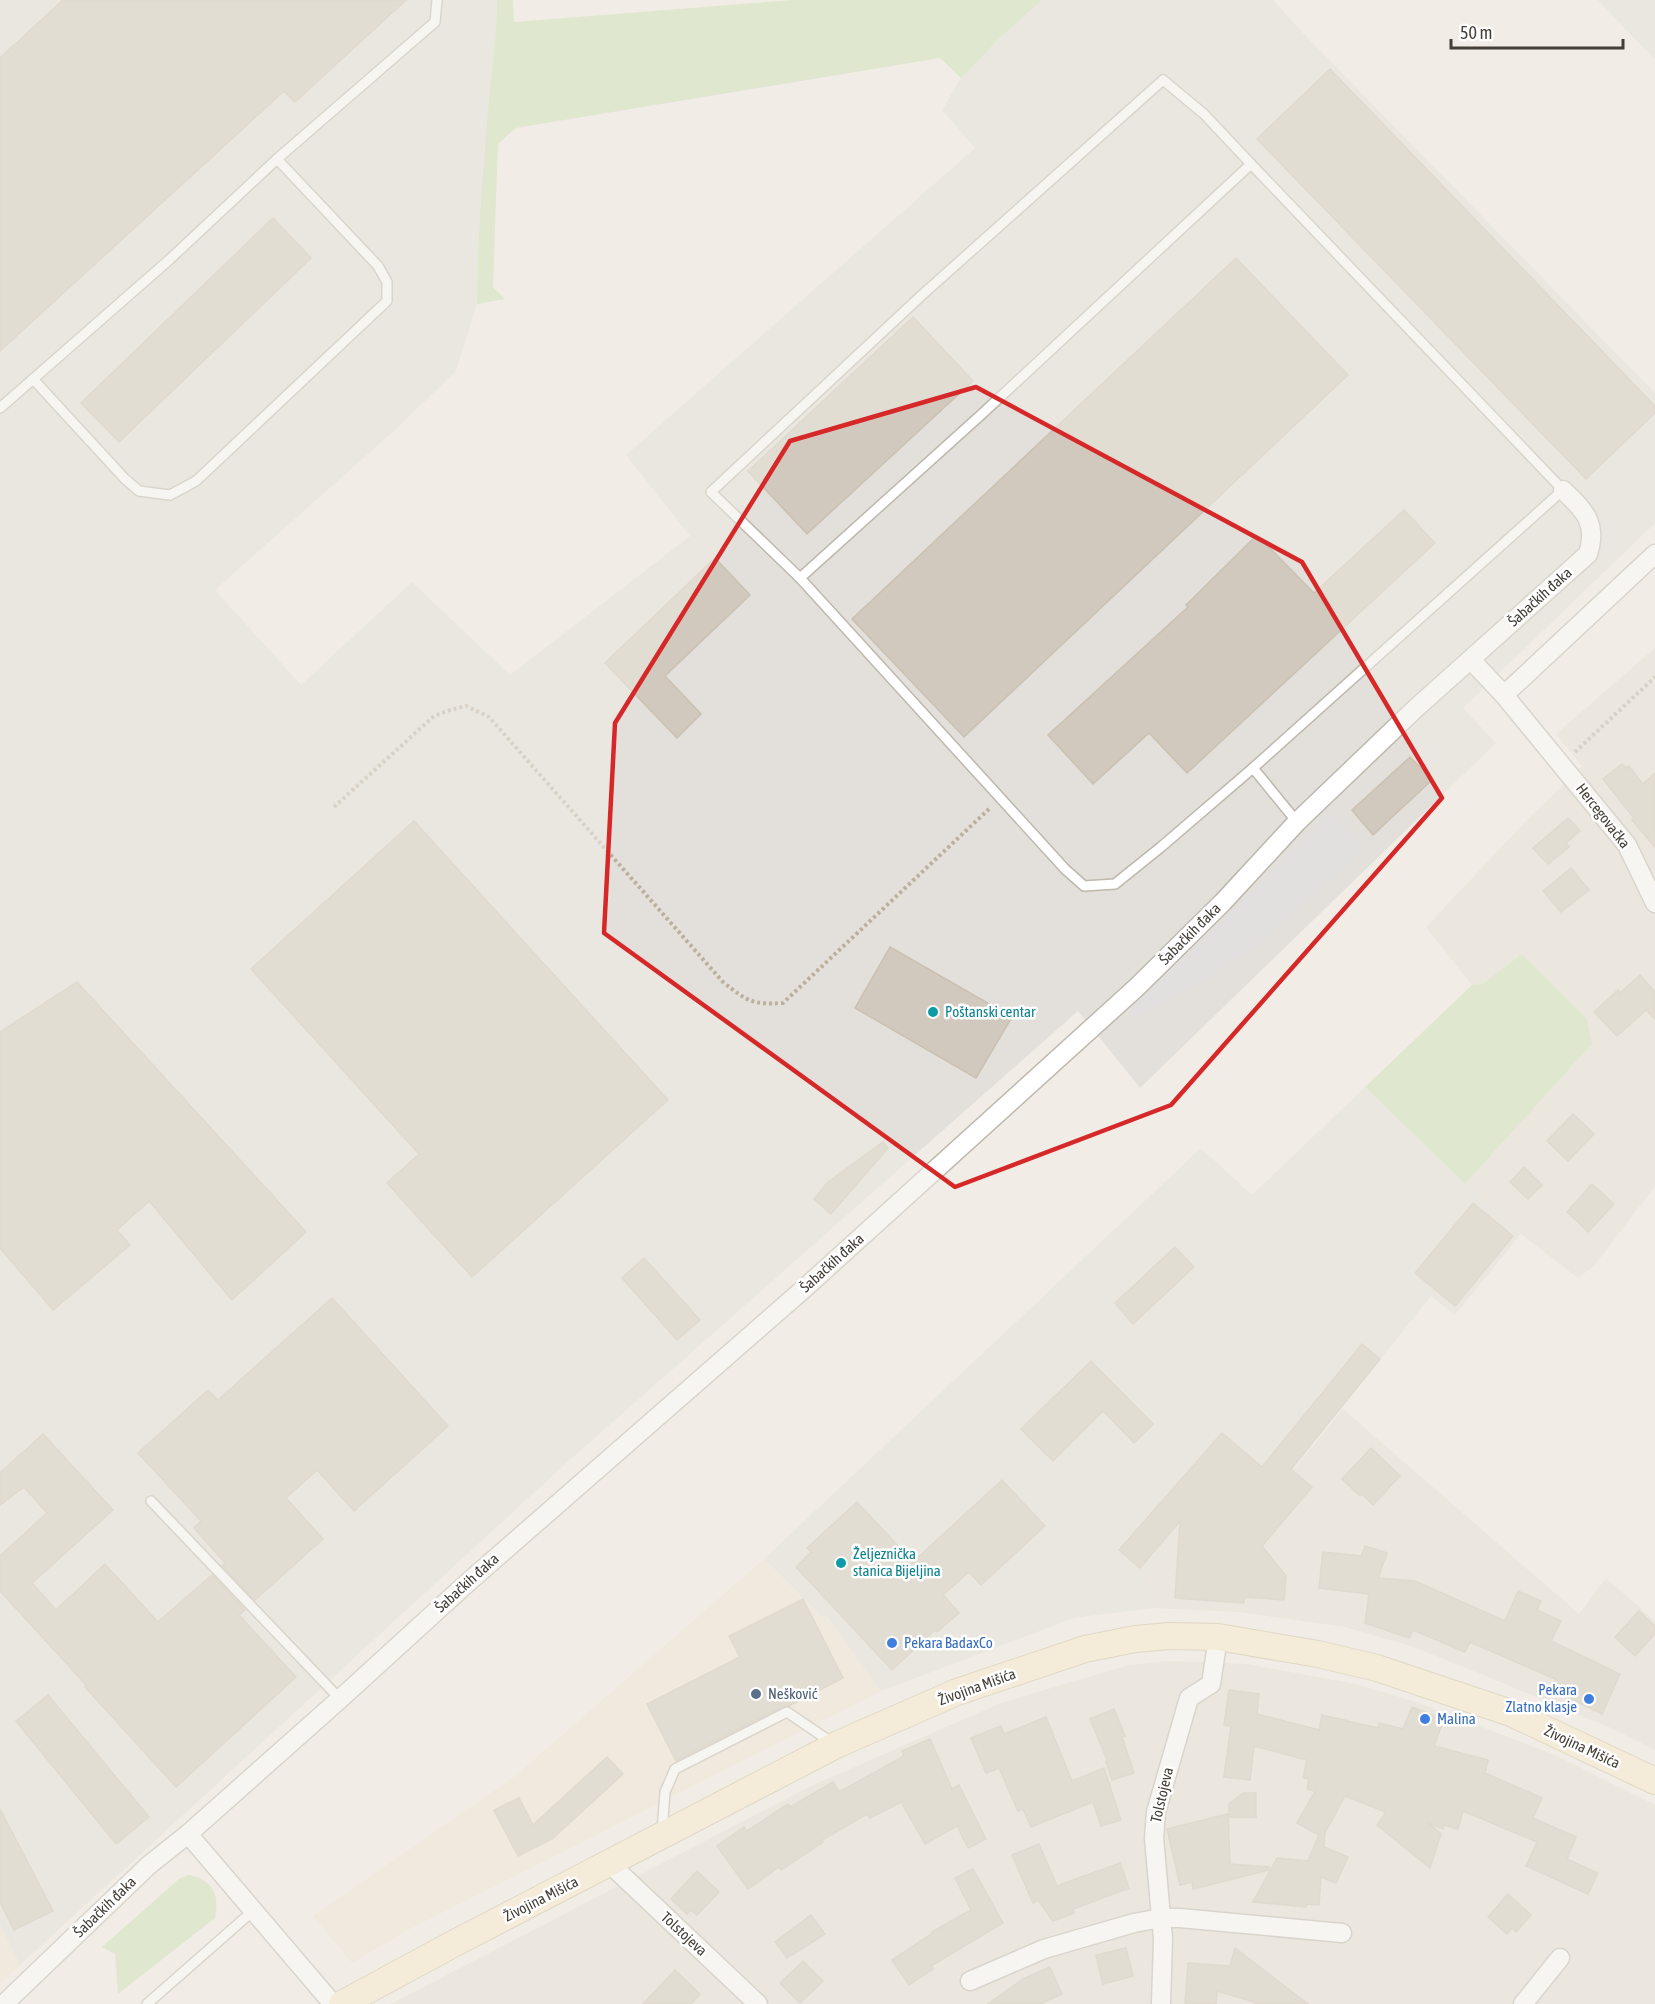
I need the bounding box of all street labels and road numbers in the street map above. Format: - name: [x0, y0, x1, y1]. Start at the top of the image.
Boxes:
- street label: Šabačkih đaka: [1504, 564, 1575, 630]
- street label: Hercegovačka: [1573, 780, 1634, 851]
- street label: Šabačkih đaka: [1155, 899, 1224, 968]
- street label: Šabačkih đaka: [796, 1230, 867, 1296]
- street label: Šabačkih đaka: [431, 1550, 502, 1616]
- street label: Živojina Mišića: [936, 1665, 1018, 1708]
- street label: Živojina Mišića: [1542, 1722, 1623, 1771]
- street label: Tolstojeva: [1147, 1766, 1176, 1824]
- street label: Šabačkih đaka: [70, 1873, 139, 1940]
- street label: Živojina Mišića: [501, 1873, 581, 1925]
- street label: Tolstojeva: [658, 1908, 711, 1959]

